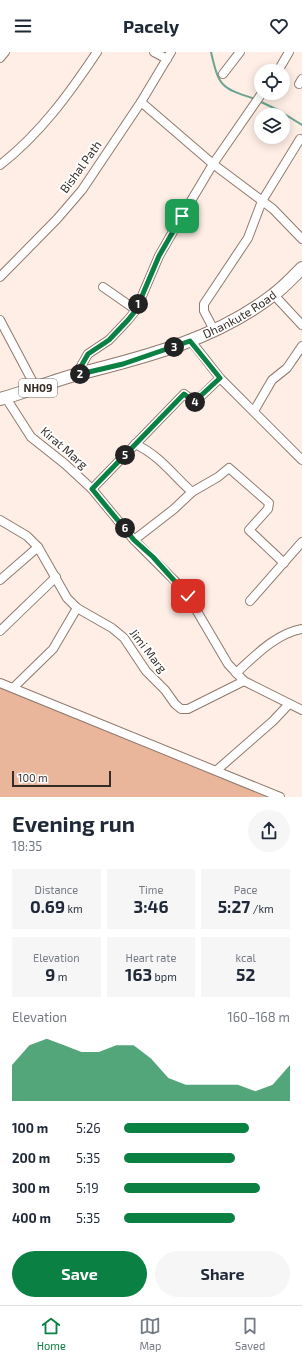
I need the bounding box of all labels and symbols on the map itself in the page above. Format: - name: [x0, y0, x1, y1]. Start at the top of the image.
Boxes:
- street label: Bishal Path: [57, 138, 104, 195]
- pin: [165, 199, 199, 233]
- street label: Dhankute Road: [200, 287, 279, 341]
- pin: 1: [128, 294, 148, 314]
- pin: 3: [164, 337, 184, 357]
- pin: 2: [70, 364, 90, 384]
- road number: NH09: [19, 379, 57, 397]
- pin: 4: [185, 392, 205, 412]
- street label: Kirat Marg: [38, 423, 91, 472]
- pin: 5: [115, 445, 135, 465]
- pin: 6: [115, 518, 135, 538]
- pin: [171, 579, 205, 613]
- street label: Jimi Marg: [127, 626, 170, 675]
- scale bar: [12, 769, 111, 788]

